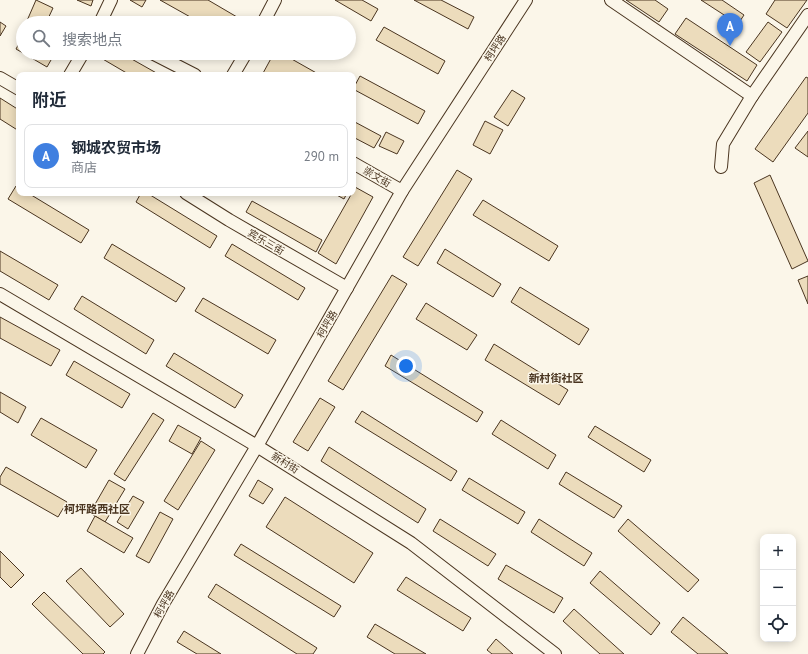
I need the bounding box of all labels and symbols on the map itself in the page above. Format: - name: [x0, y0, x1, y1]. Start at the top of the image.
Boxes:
- pin: A: [717, 13, 743, 46]
- street label: 柯坪路: [481, 32, 509, 64]
- street label: 崇文街: [361, 164, 393, 190]
- street label: 宾乐三街: [245, 226, 287, 258]
- street label: 柯坪路: [314, 308, 340, 340]
- your location: [396, 356, 416, 376]
- district label: 新村街社区: [529, 371, 584, 385]
- street label: 新村街: [269, 450, 301, 476]
- district label: 柯坪路西社区: [64, 502, 130, 516]
- street label: 柯坪路: [151, 588, 177, 620]

